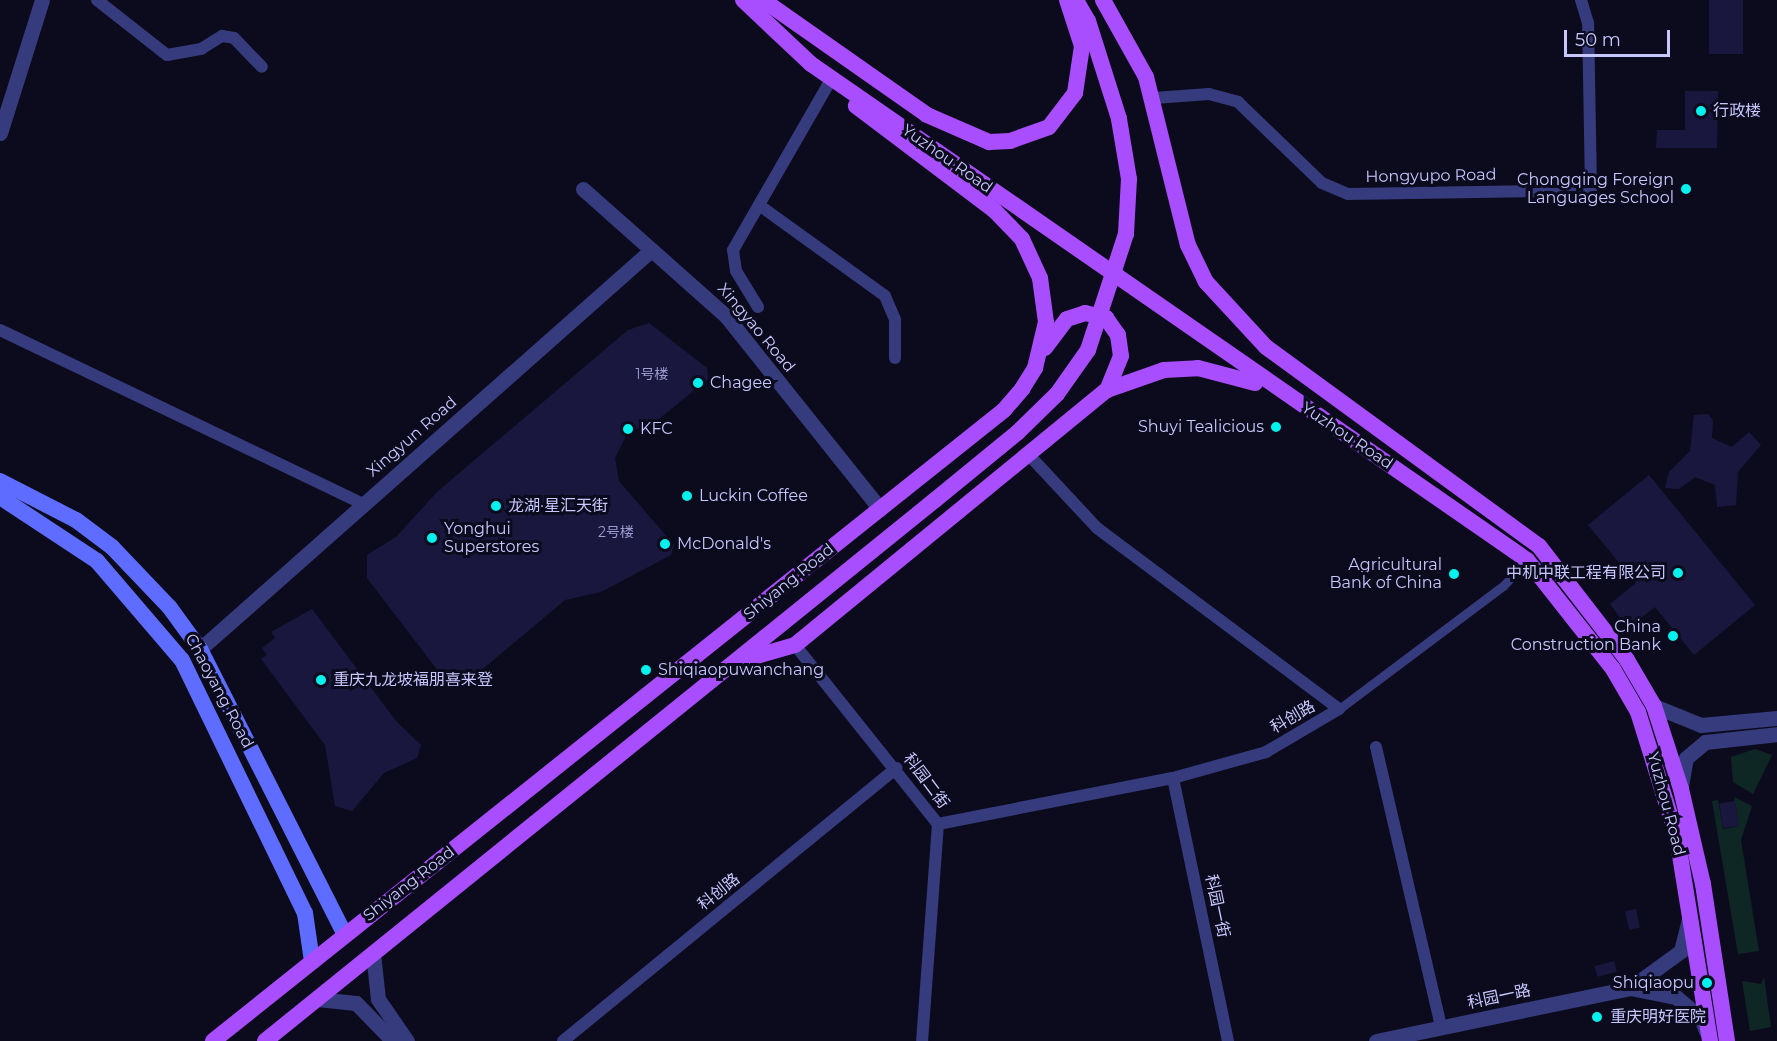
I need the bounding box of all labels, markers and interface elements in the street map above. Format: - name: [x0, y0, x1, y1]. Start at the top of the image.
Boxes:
- scale bar: [1567, 18, 1674, 56]
- text: 50 m: [1575, 29, 1621, 51]
- place label: 行政楼: [1713, 101, 1761, 121]
- marker: 行政楼: [1694, 104, 1708, 118]
- street label: Yuzhou Road: [898, 121, 996, 197]
- street label: Hongyupo Road: [1365, 165, 1497, 187]
- place label: Chongqing Foreign Languages School: [1517, 170, 1674, 208]
- marker: Chongqing Foreign Languages School: [1679, 182, 1693, 196]
- street label: Xingyao Road: [713, 280, 799, 376]
- house number: 1号楼: [635, 366, 669, 382]
- place label: Chagee: [710, 373, 772, 393]
- marker: Chagee: [691, 376, 705, 390]
- street label: Xingyun Road: [363, 393, 461, 481]
- street label: Yuzhou Road: [1298, 398, 1396, 474]
- place label: Shuyi Tealicious: [1138, 417, 1264, 437]
- place label: KFC: [640, 419, 673, 439]
- marker: Shuyi Tealicious: [1269, 420, 1283, 434]
- marker: KFC: [621, 422, 635, 436]
- place label: Luckin Coffee: [699, 486, 808, 506]
- marker: Luckin Coffee: [680, 489, 694, 503]
- place label: 龙湖·星汇天街: [508, 496, 608, 516]
- marker: 龙湖·星汇天街: [489, 499, 503, 513]
- place label: Yonghui Superstores: [444, 519, 539, 557]
- house number: 2号楼: [598, 524, 634, 540]
- marker: Yonghui Superstores: [425, 531, 439, 545]
- place label: McDonald's: [677, 534, 771, 554]
- marker: McDonald's: [658, 537, 672, 551]
- street label: Shiyang Road: [740, 540, 838, 624]
- place label: Agricultural Bank of China: [1330, 555, 1442, 593]
- place label: 中机中联工程有限公司: [1506, 563, 1666, 583]
- marker: 中机中联工程有限公司: [1671, 566, 1685, 580]
- marker: Agricultural Bank of China: [1447, 567, 1461, 581]
- place label: China Construction Bank: [1511, 617, 1661, 655]
- marker: China Construction Bank: [1666, 629, 1680, 643]
- street label: Chaoyang Road: [181, 630, 257, 752]
- place label: Shiqiaopuwanchang: [658, 660, 824, 680]
- marker: Shiqiaopuwanchang: [639, 663, 653, 677]
- place label: 重庆九龙坡福朋喜来登: [333, 670, 493, 690]
- marker: 重庆九龙坡福朋喜来登: [314, 673, 328, 687]
- street label: 科创路: [1267, 697, 1319, 737]
- street label: 科园二街: [899, 750, 953, 812]
- street label: Yuzhou Road: [1643, 750, 1689, 858]
- street label: Shiyang Road: [360, 842, 458, 926]
- street label: 科创路: [694, 869, 744, 915]
- street label: 科园一街: [1201, 873, 1233, 939]
- place label: Shiqiaopu: [1613, 973, 1694, 993]
- marker: Shiqiaopu: [1698, 974, 1716, 992]
- street label: 科园一路: [1466, 981, 1532, 1013]
- place label: 重庆明好医院: [1610, 1007, 1706, 1027]
- marker: 重庆明好医院: [1588, 1008, 1606, 1026]

